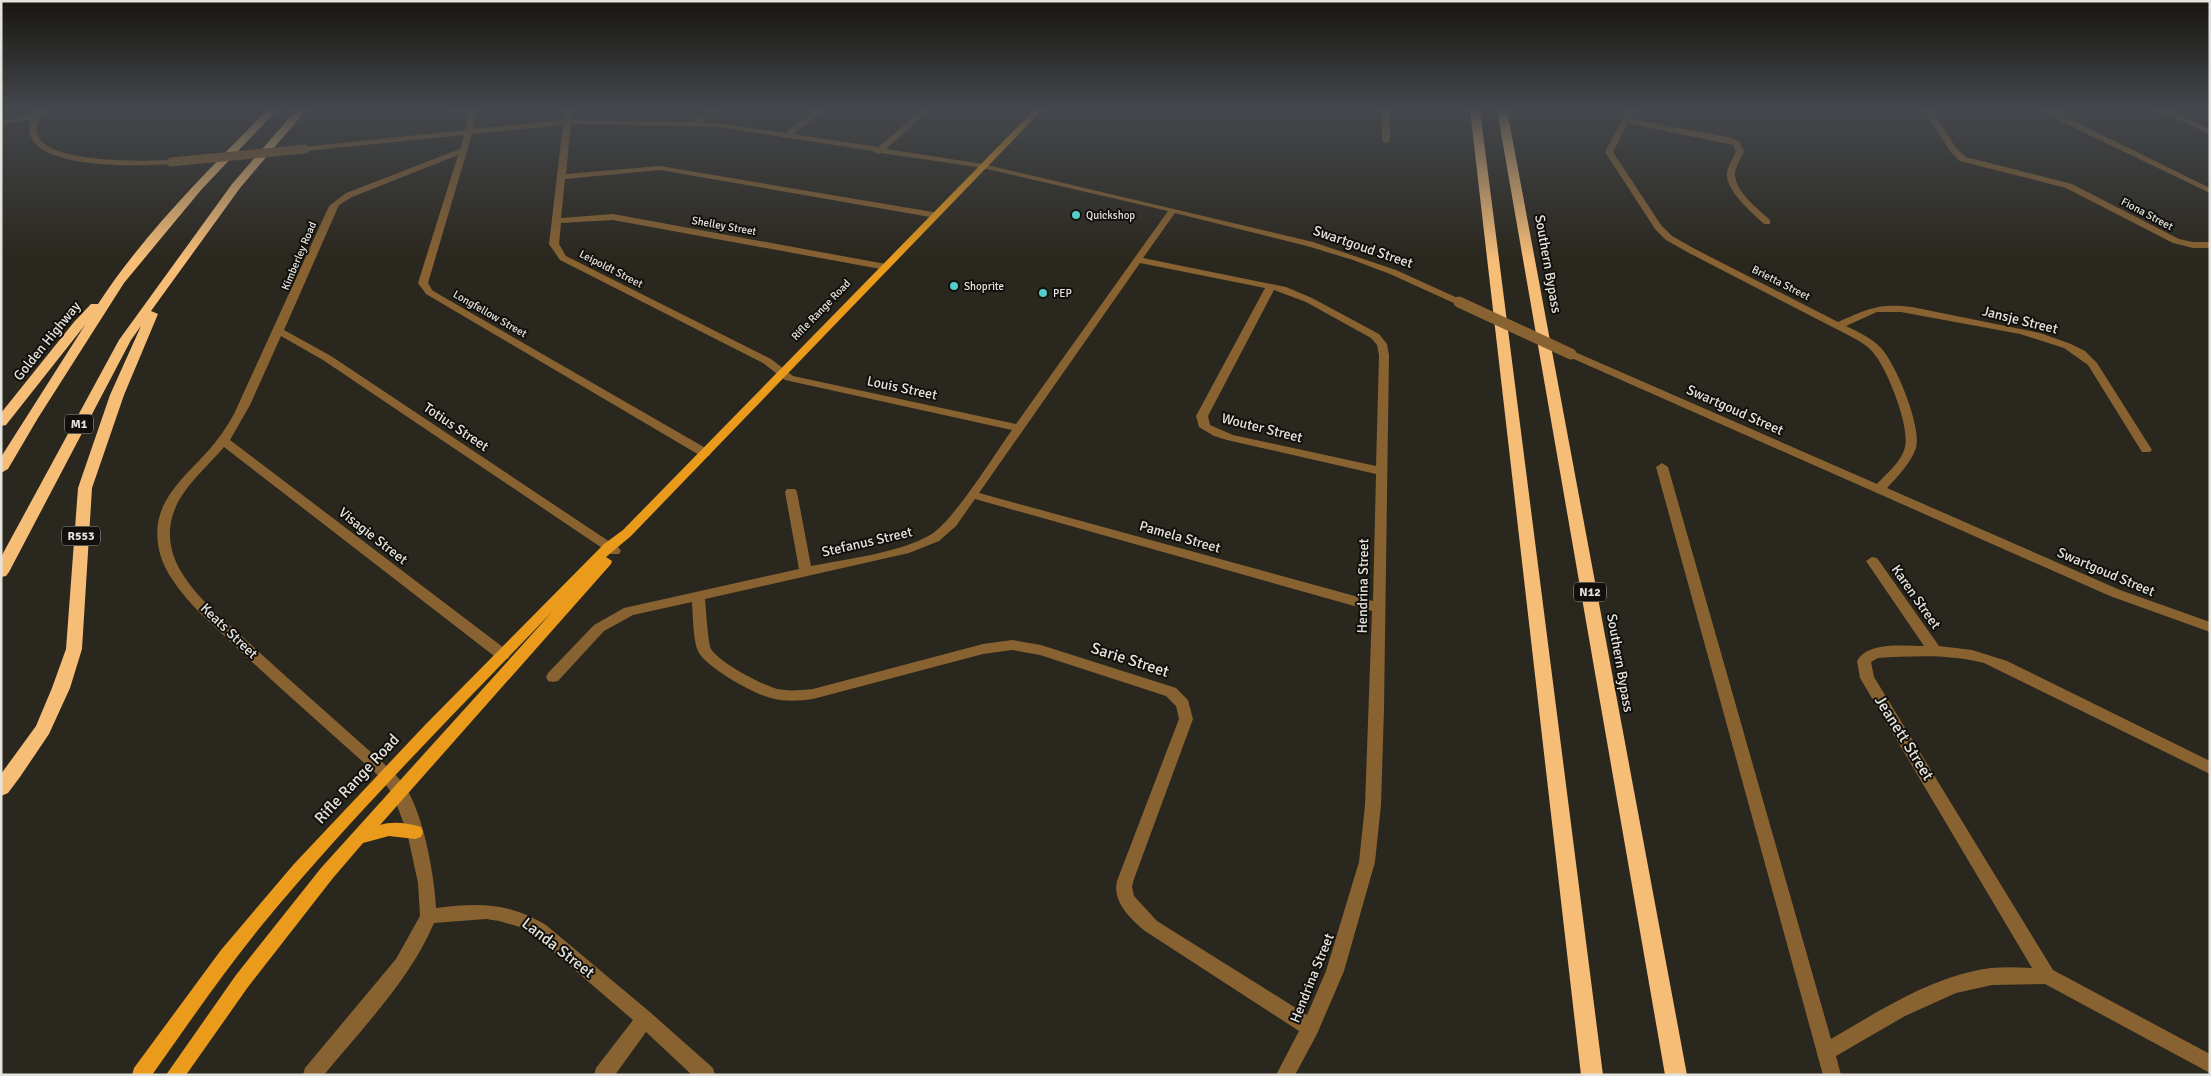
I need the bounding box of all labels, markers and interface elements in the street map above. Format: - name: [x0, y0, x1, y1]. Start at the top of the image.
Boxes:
- street label: Fiona Street: [2119, 195, 2175, 233]
- marker: Quickshop: [1070, 209, 1082, 221]
- place label: Quickshop: [1086, 209, 1135, 222]
- street label: Southern Bypass: [1531, 213, 1565, 315]
- street label: Shelley Street: [691, 214, 757, 238]
- street label: Kimberley Road: [279, 220, 319, 292]
- street label: Swartgoud Street: [1311, 222, 1415, 272]
- street label: Leipoldt Street: [577, 247, 645, 291]
- street label: Brietta Street: [1750, 263, 1812, 303]
- street label: Rifle Range Road: [789, 277, 853, 343]
- marker: Shoprite: [948, 280, 960, 292]
- place label: Shoprite: [964, 280, 1004, 293]
- marker: PEP: [1037, 287, 1049, 299]
- place label: PEP: [1053, 287, 1072, 300]
- street label: Longfellow Street: [451, 288, 529, 340]
- street label: Golden Highway: [10, 298, 84, 384]
- street label: Jansje Street: [1980, 302, 2060, 338]
- street label: Louis Street: [865, 372, 939, 404]
- street label: Swartgoud Street: [1684, 381, 1786, 439]
- street label: Totius Street: [420, 399, 492, 455]
- street label: Wouter Street: [1220, 410, 1304, 446]
- road number: M1: [65, 414, 93, 434]
- street label: Visagie Street: [335, 504, 411, 568]
- street label: Pamela Street: [1137, 517, 1223, 557]
- street label: Stefanus Street: [820, 523, 914, 561]
- road number: R553: [62, 526, 100, 546]
- street label: Hendrina Street: [1354, 538, 1372, 634]
- street label: Swartgoud Street: [2055, 544, 2157, 600]
- street label: Karen Street: [1888, 562, 1944, 632]
- road number: N12: [1574, 582, 1606, 602]
- street label: Keats Street: [197, 600, 261, 662]
- street label: Southern Bypass: [1603, 612, 1637, 714]
- street label: Sarie Street: [1089, 638, 1172, 682]
- street label: Jeanett Street: [1870, 692, 1938, 785]
- street label: Rifle Range Road: [310, 730, 404, 828]
- street label: Landa Street: [518, 913, 599, 983]
- street label: Hendrina Street: [1286, 931, 1338, 1025]

